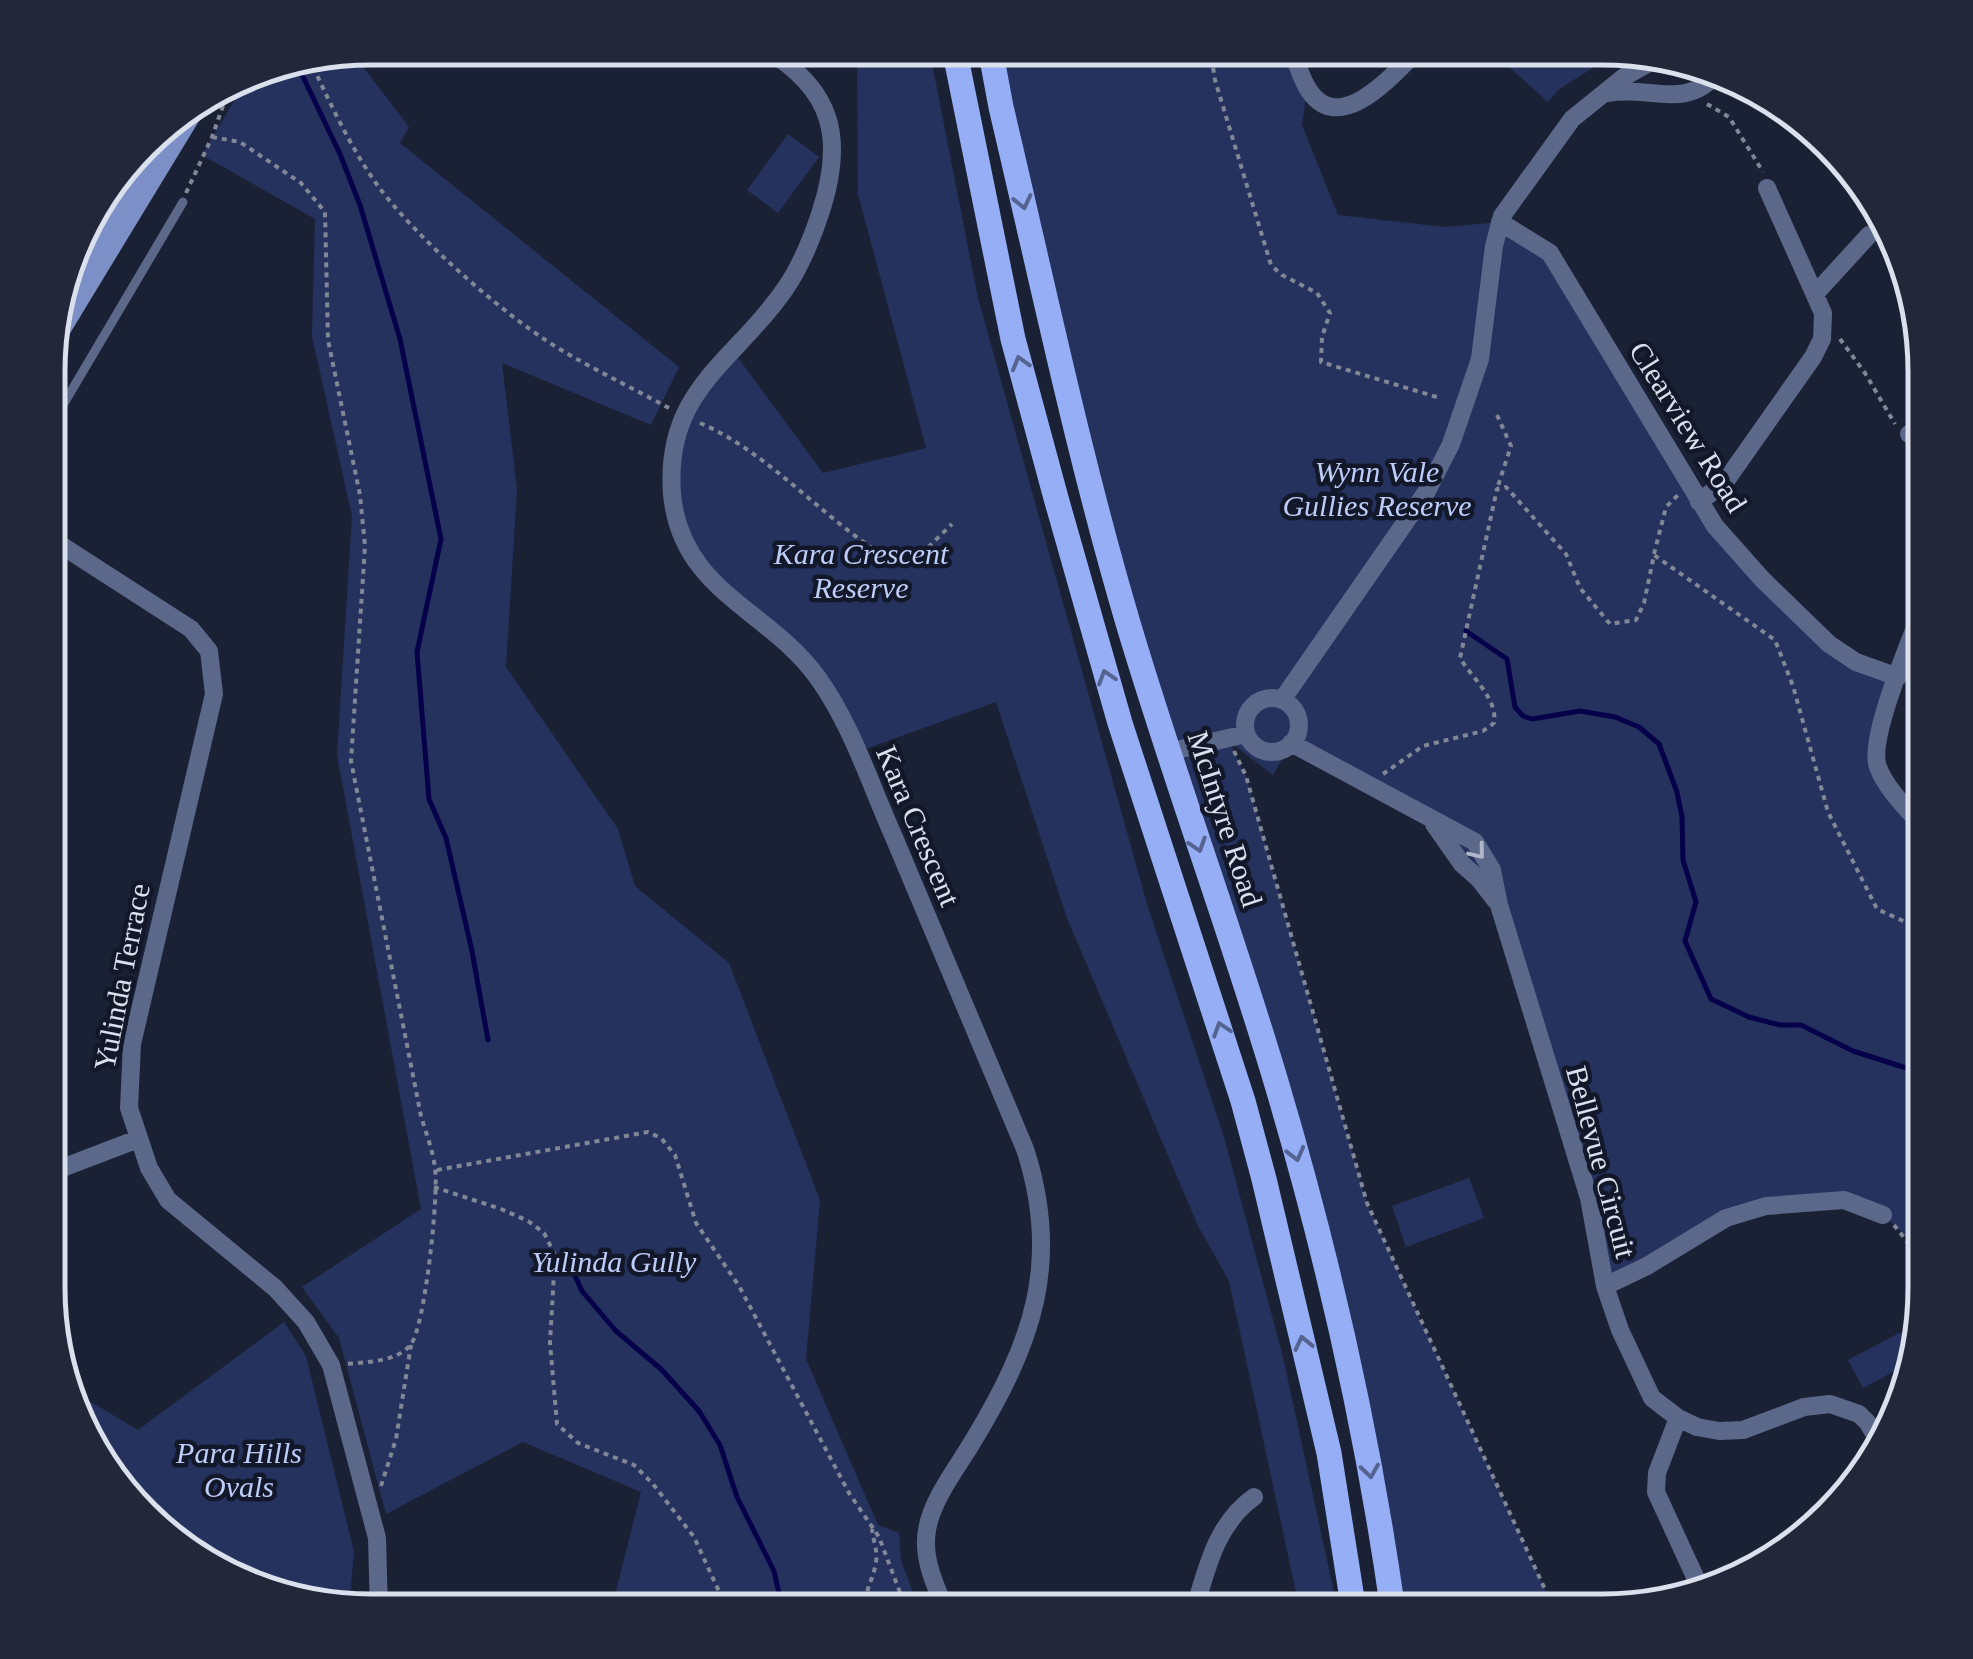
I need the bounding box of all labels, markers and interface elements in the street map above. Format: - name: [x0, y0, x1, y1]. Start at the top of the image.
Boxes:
- one-way arrow: [1011, 193, 1032, 210]
- street label: Clearview Road: [1623, 336, 1754, 518]
- one-way arrow: [1010, 355, 1031, 373]
- park label: Wynn Vale Gullies Reserve: [1282, 455, 1472, 522]
- park label: Kara Crescent Reserve: [773, 537, 949, 604]
- one-way arrow: [1097, 669, 1118, 686]
- street label: McIntyre Road: [1182, 727, 1269, 911]
- street label: Kara Crescent: [870, 741, 967, 911]
- one-way arrow: [1186, 835, 1207, 852]
- one-way arrow: [1467, 840, 1484, 858]
- street label: Yulinda Terrace: [87, 881, 156, 1073]
- one-way arrow: [1212, 1022, 1232, 1039]
- street label: Bellevue Circuit: [1560, 1062, 1643, 1262]
- one-way arrow: [1285, 1145, 1306, 1162]
- park label: Yulinda Gully: [532, 1245, 697, 1278]
- one-way arrow: [1294, 1335, 1315, 1352]
- park label: Para Hills Ovals: [175, 1436, 302, 1503]
- one-way arrow: [1358, 1462, 1379, 1479]

